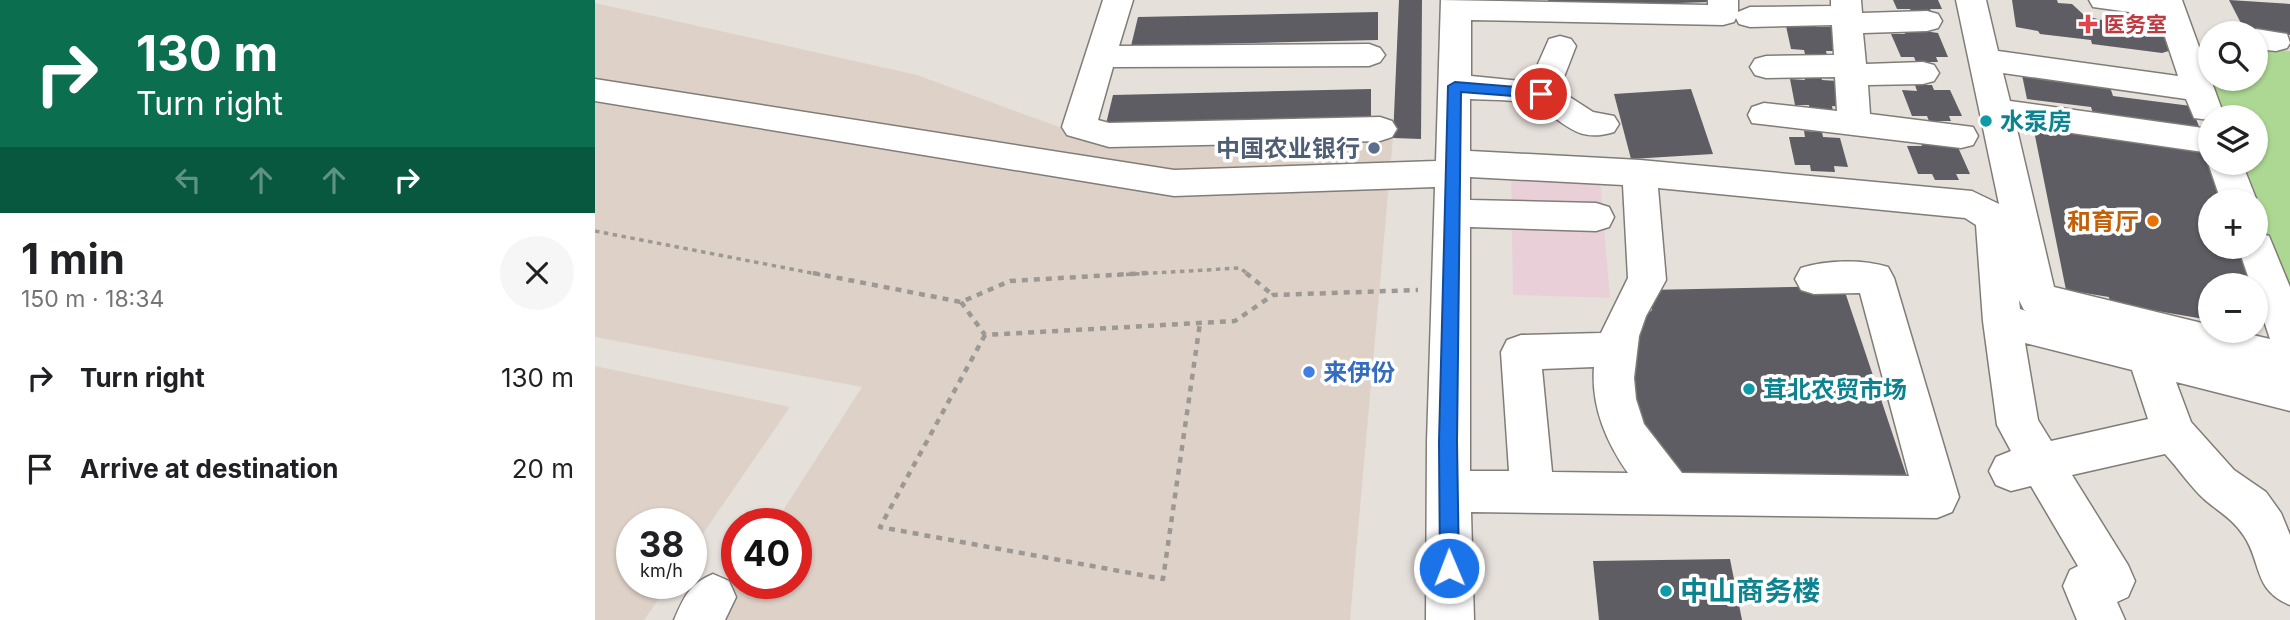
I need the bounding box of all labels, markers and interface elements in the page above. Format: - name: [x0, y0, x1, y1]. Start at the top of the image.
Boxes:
- place label: 医务室: [2104, 12, 2167, 37]
- marker: 医务室: [2078, 14, 2098, 34]
- map controls: [2198, 21, 2268, 343]
- button: search: [2198, 21, 2268, 91]
- text: 130 m: [136, 24, 278, 83]
- icon: right: [21, 28, 112, 119]
- pin: [1511, 64, 1571, 124]
- icon: arrive: [1522, 75, 1560, 113]
- text: Turn right: [136, 84, 283, 123]
- button: layers: [2198, 105, 2268, 175]
- place label: 水泵房: [2000, 107, 2072, 136]
- marker: 水泵房: [1978, 113, 1994, 129]
- place label: 中国农业银行: [1216, 134, 1360, 163]
- marker: 中国农业银行: [1366, 140, 1382, 156]
- icon: left: [169, 161, 207, 199]
- icon: ahead: [242, 161, 280, 199]
- icon: ahead: [315, 161, 353, 199]
- icon: right: [388, 161, 426, 199]
- button: +: [2198, 189, 2268, 259]
- place label: 和育厅: [2067, 207, 2139, 236]
- marker: 和育厅: [2145, 213, 2161, 229]
- text: 1 min: [21, 233, 125, 284]
- button: close: [500, 236, 574, 310]
- button: −: [2198, 273, 2268, 343]
- text: 150 m · 18:34: [21, 285, 164, 313]
- place label: 来伊份: [1323, 358, 1395, 387]
- icon: right: [21, 359, 59, 397]
- text: Turn right: [80, 362, 205, 393]
- text: 130 m: [501, 362, 574, 393]
- marker: 来伊份: [1301, 364, 1317, 380]
- place label: 茸北农贸市场: [1763, 375, 1907, 404]
- marker: 茸北农贸市场: [1741, 381, 1757, 397]
- icon: arrive: [21, 450, 59, 488]
- text: Arrive at destination: [80, 453, 339, 484]
- text: 20 m: [512, 453, 574, 484]
- speed limit sign: 40: [721, 508, 812, 599]
- text: 38: [639, 523, 684, 565]
- position arrow: [1412, 531, 1486, 605]
- text: km/h: [640, 560, 683, 581]
- place label: 中山商务楼: [1680, 574, 1820, 608]
- marker: 中山商务楼: [1658, 583, 1674, 599]

